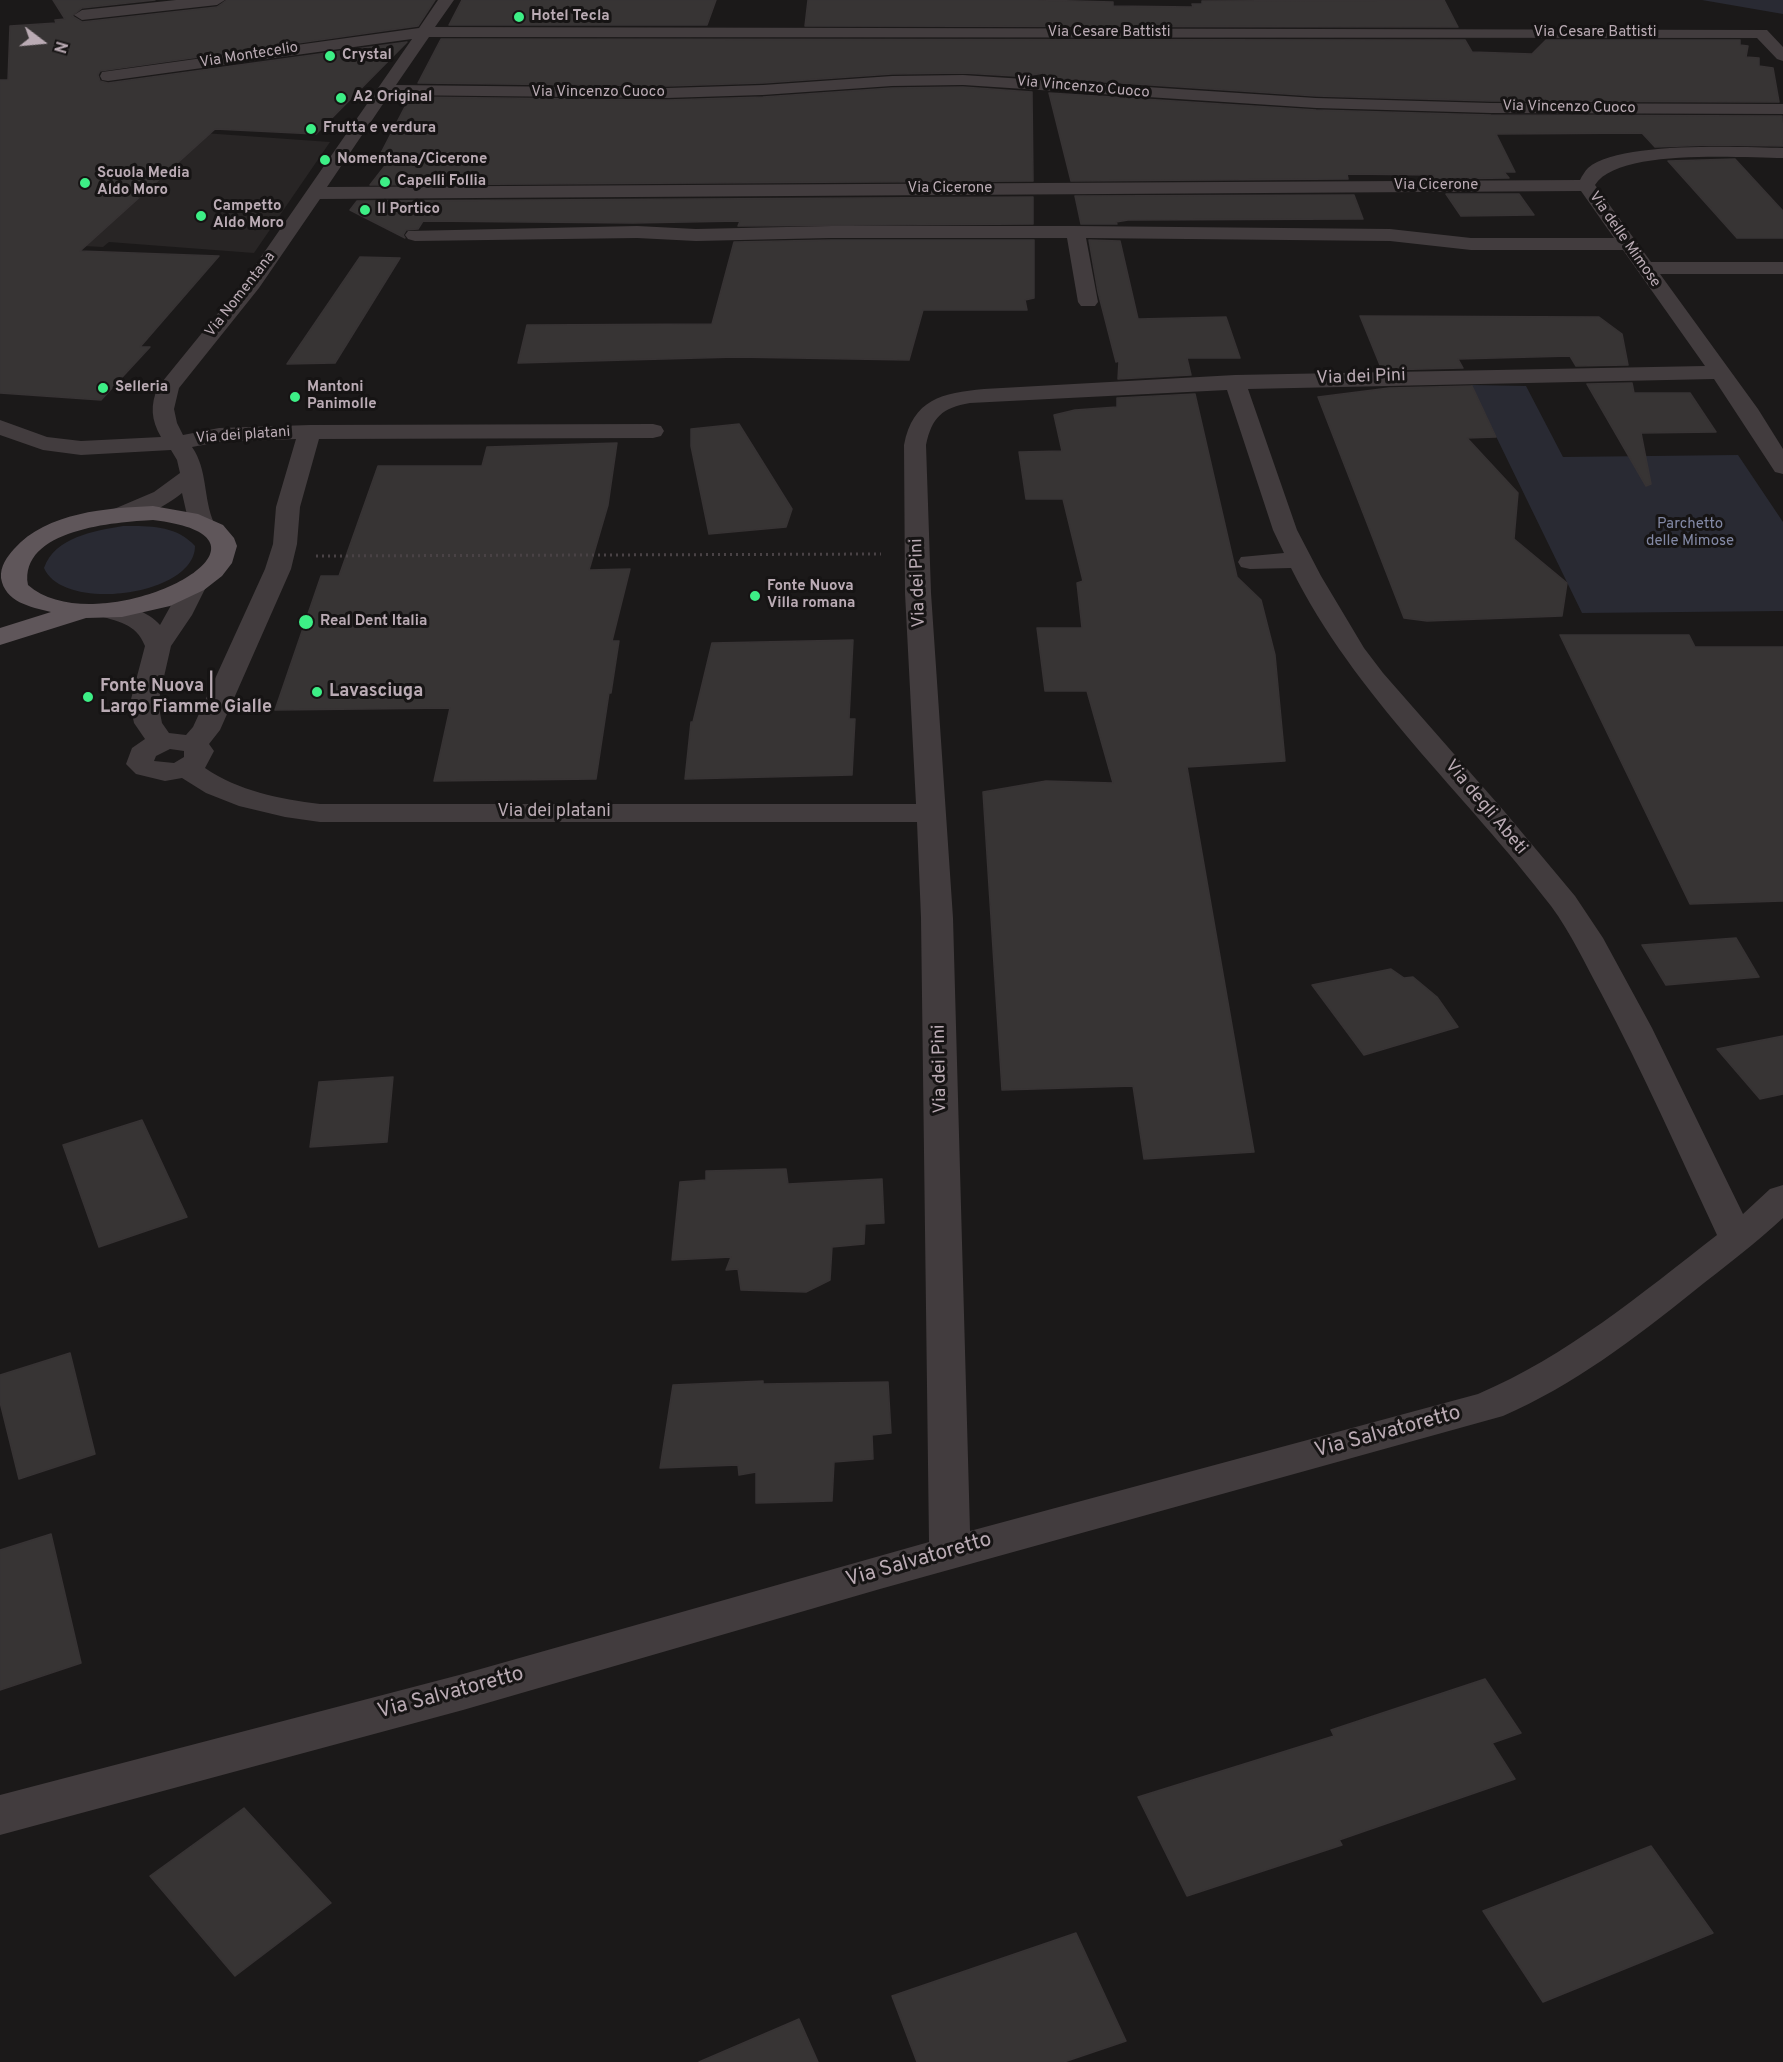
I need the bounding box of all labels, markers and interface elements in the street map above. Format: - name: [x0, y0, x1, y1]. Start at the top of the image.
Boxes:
- place label: Hotel Tecla: [531, 8, 610, 26]
- marker: Hotel Tecla: [512, 10, 526, 24]
- north arrow: [12, 12, 72, 72]
- street label: Via Cesare Battisti: [1047, 24, 1171, 42]
- street label: Via Cesare Battisti: [1533, 24, 1657, 42]
- text: N: [48, 39, 71, 55]
- street label: Via Montecelio: [199, 39, 299, 73]
- place label: Crystal: [342, 47, 392, 65]
- marker: Crystal: [323, 49, 337, 63]
- street label: Via Vincenzo Cuoco: [1016, 73, 1150, 103]
- street label: Via Vincenzo Cuoco: [531, 84, 665, 102]
- place label: A2 Original: [353, 89, 432, 107]
- marker: A2 Original: [334, 91, 348, 105]
- street label: Via Vincenzo Cuoco: [1502, 98, 1636, 118]
- place label: Frutta e verdura: [323, 120, 436, 138]
- marker: Frutta e verdura: [304, 122, 318, 136]
- place label: Nomentana/Cicerone: [337, 151, 487, 169]
- marker: Nomentana/Cicerone: [318, 153, 332, 167]
- place label: Scuola Media Aldo Moro: [97, 165, 190, 200]
- place label: Capelli Follia: [397, 173, 486, 191]
- marker: Capelli Follia: [378, 175, 392, 189]
- marker: Scuola Media Aldo Moro: [78, 176, 92, 190]
- street label: Via Cicerone: [1394, 177, 1478, 195]
- street label: Via Cicerone: [908, 180, 992, 198]
- street label: Via delle Mimose: [1584, 189, 1664, 291]
- place label: Campetto Aldo Moro: [213, 198, 284, 233]
- place label: Il Portico: [377, 201, 440, 219]
- marker: Il Portico: [358, 203, 372, 217]
- marker: Campetto Aldo Moro: [194, 209, 208, 223]
- street label: Via Nomentana: [202, 249, 280, 341]
- street label: Via dei Pini: [1316, 366, 1406, 390]
- place label: Selleria: [115, 379, 168, 397]
- place label: Mantoni Panimolle: [307, 379, 377, 414]
- marker: Selleria: [96, 381, 110, 395]
- marker: Mantoni Panimolle: [288, 390, 302, 404]
- street label: Via dei platani: [195, 424, 291, 448]
- park label: Parchetto delle Mimose: [1646, 516, 1734, 551]
- street label: Via dei Pini: [907, 538, 931, 628]
- place label: Fonte Nuova Villa romana: [767, 578, 855, 613]
- marker: Fonte Nuova Villa romana: [748, 589, 762, 603]
- marker: Real Dent Italia: [297, 613, 315, 631]
- place label: Real Dent Italia: [320, 613, 427, 631]
- place label: Fonte Nuova | Largo Fiamme Gialle: [100, 676, 272, 718]
- place label: Lavasciuga: [329, 681, 423, 703]
- marker: Lavasciuga: [310, 685, 324, 699]
- marker: Fonte Nuova | Largo Fiamme Gialle: [81, 690, 95, 704]
- street label: Via degli Abeti: [1439, 756, 1531, 860]
- street label: Via dei platani: [497, 801, 611, 823]
- street label: Via dei Pini: [929, 1024, 953, 1114]
- street label: Via Salvatoretto: [1312, 1401, 1464, 1465]
- street label: Via Salvatoretto: [843, 1528, 995, 1594]
- street label: Via Salvatoretto: [375, 1662, 527, 1726]

